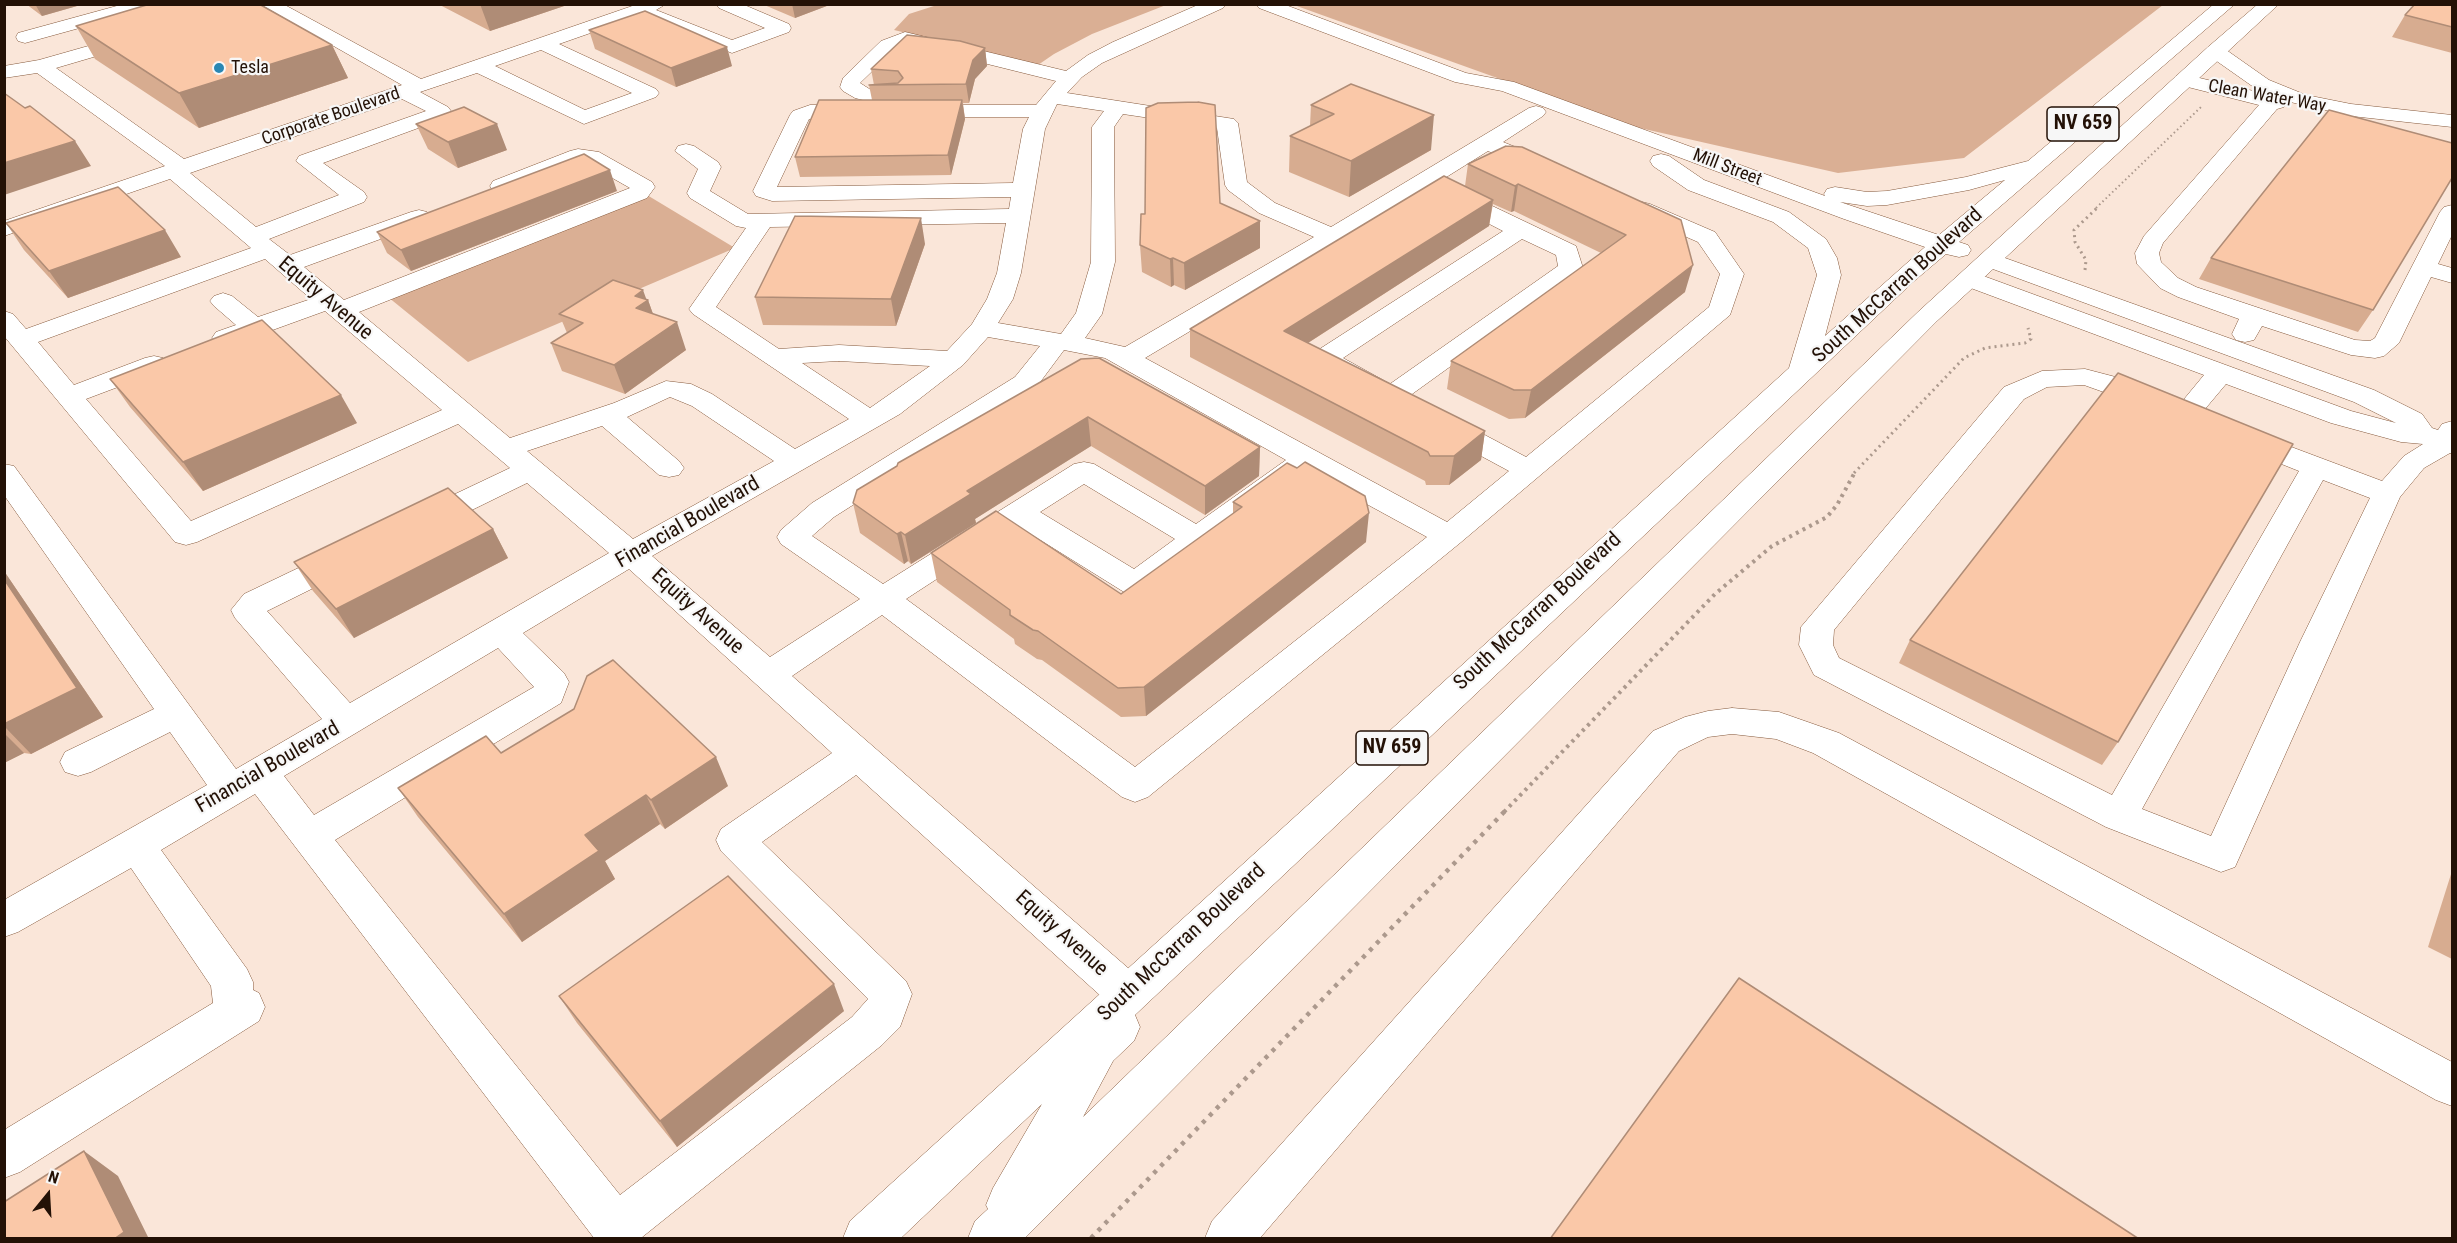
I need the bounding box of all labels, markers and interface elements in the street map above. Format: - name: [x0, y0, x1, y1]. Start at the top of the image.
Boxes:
- place label: Tesla: [231, 57, 269, 79]
- marker: Tesla: [212, 61, 226, 75]
- street label: Clean Water Way: [2206, 76, 2328, 118]
- street label: Corporate Boulevard: [259, 83, 403, 151]
- road number: NV 659: [2047, 107, 2119, 141]
- street label: Mill Street: [1689, 145, 1765, 191]
- street label: South McCarran Boulevard: [1808, 203, 1988, 369]
- street label: Equity Avenue: [272, 252, 378, 346]
- street label: Financial Boulevard: [612, 472, 764, 574]
- street label: South McCarran Boulevard: [1449, 528, 1627, 696]
- street label: Equity Avenue: [645, 564, 749, 660]
- street label: Financial Boulevard: [192, 717, 344, 819]
- road number: NV 659: [1356, 731, 1428, 765]
- street label: South McCarran Boulevard: [1093, 859, 1271, 1027]
- street label: Equity Avenue: [1009, 886, 1113, 982]
- north arrow: [18, 1165, 78, 1225]
- text: N: [46, 1167, 61, 1188]

